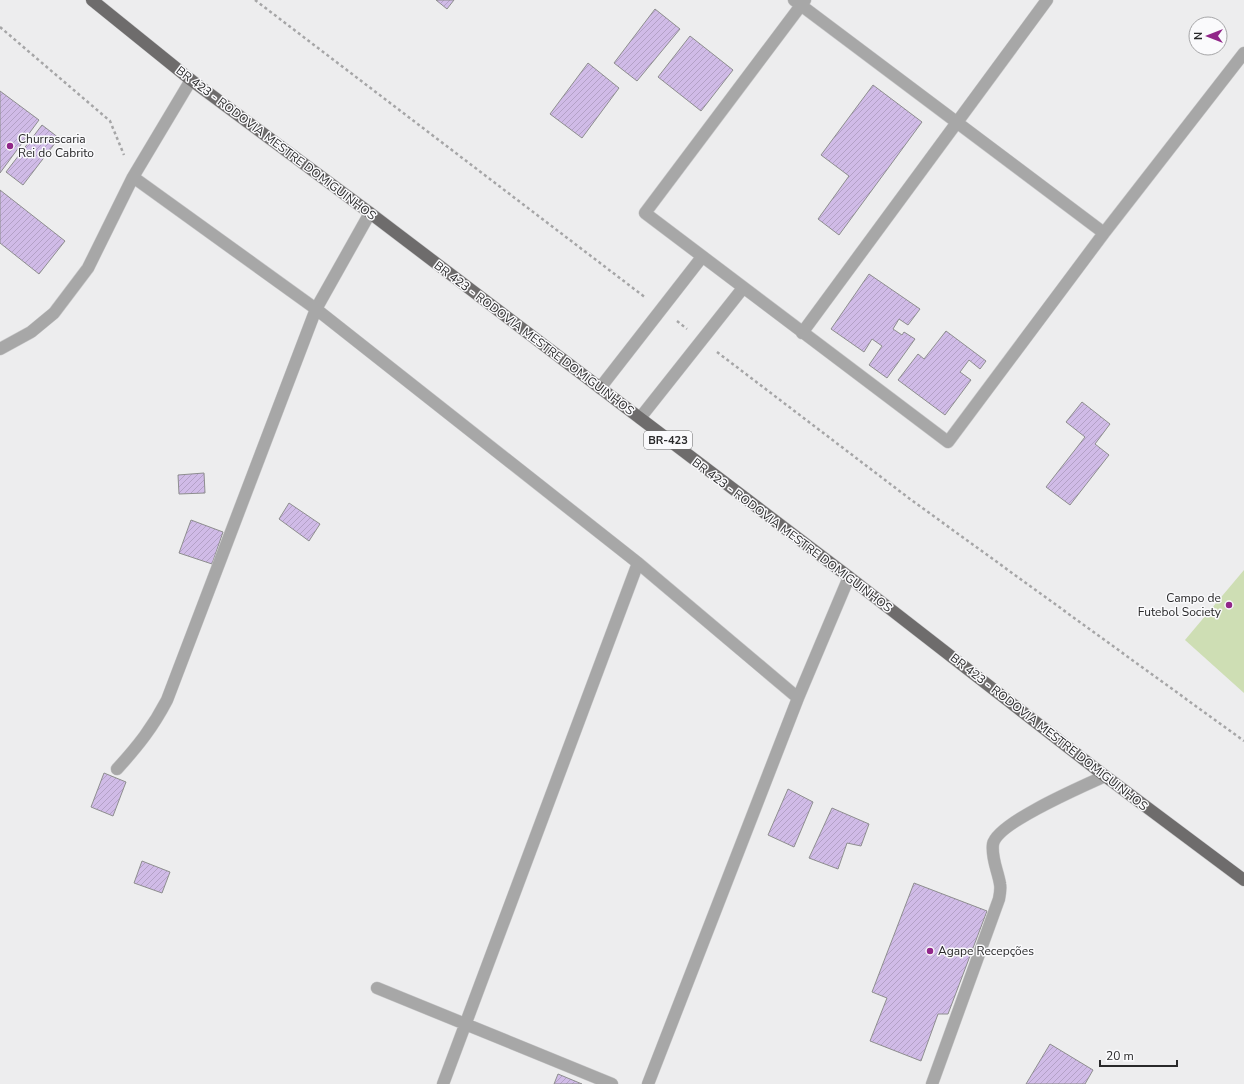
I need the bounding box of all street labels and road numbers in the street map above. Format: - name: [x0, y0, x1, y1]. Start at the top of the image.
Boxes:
- street label: BR 423 - RODOVIA MESTRE DOMIGUINHOS: [173, 62, 379, 224]
- street label: BR 423 - RODOVIA MESTRE DOMIGUINHOS: [431, 257, 637, 419]
- road number: BR-423: [644, 431, 692, 449]
- street label: BR 423 - RODOVIA MESTRE DOMIGUINHOS: [689, 454, 895, 616]
- street label: BR 423 - RODOVIA MESTRE DOMIGUINHOS: [947, 650, 1151, 814]

